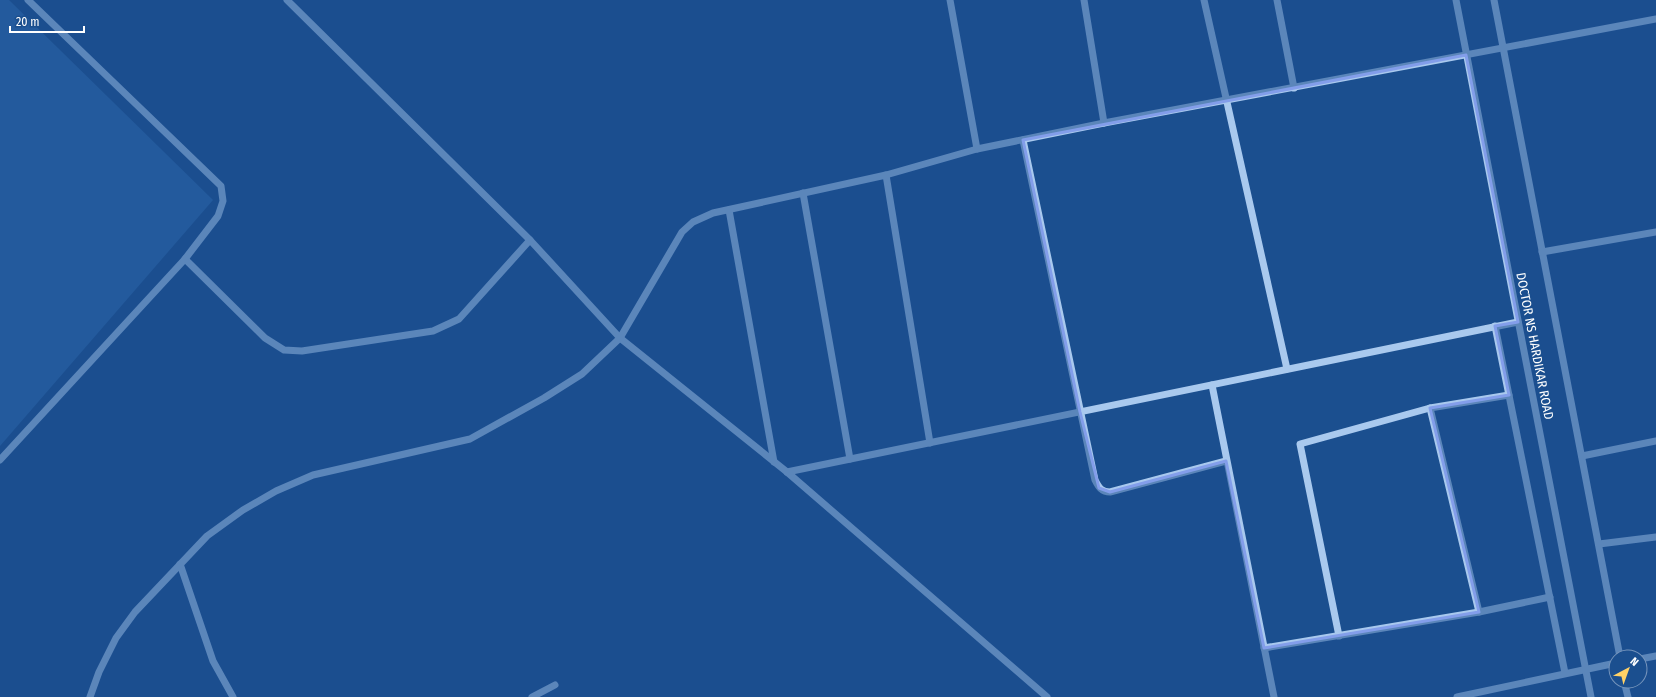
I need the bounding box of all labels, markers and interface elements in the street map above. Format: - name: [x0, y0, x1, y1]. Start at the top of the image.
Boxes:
- scale bar: [10, 8, 84, 34]
- text: 20 m: [16, 15, 40, 29]
- street label: DOCTOR NS HARDIKAR ROAD: [1513, 271, 1557, 421]
- north arrow: [1608, 649, 1648, 689]
- text: N: [1627, 655, 1641, 669]

